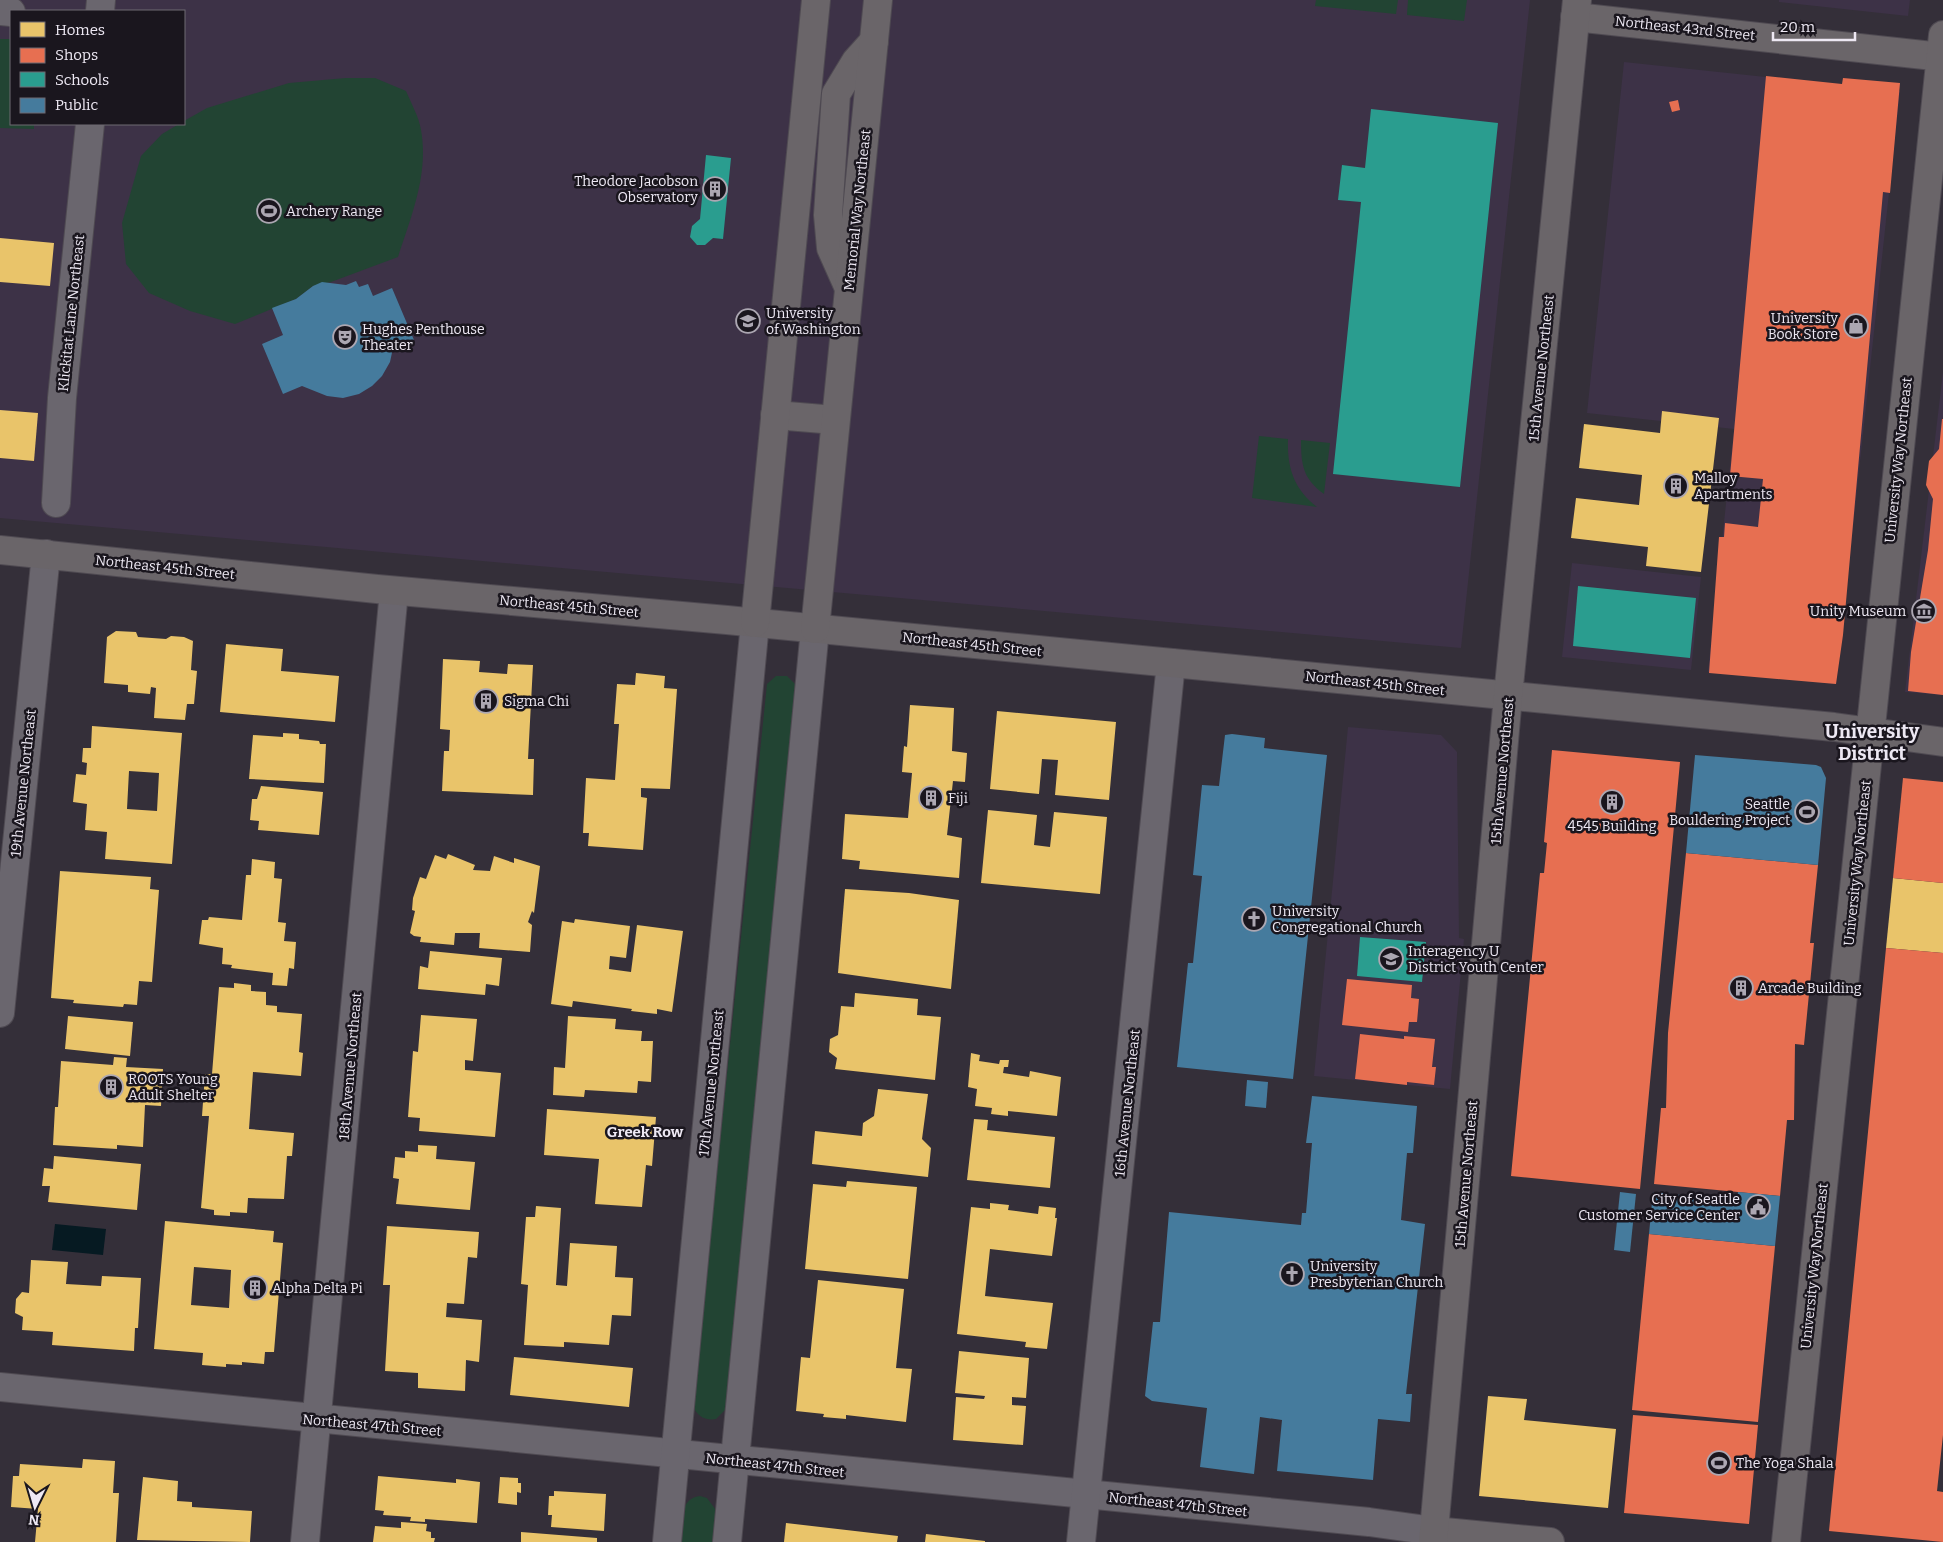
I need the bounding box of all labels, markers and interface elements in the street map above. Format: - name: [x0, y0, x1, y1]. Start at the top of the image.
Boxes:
- legend: [10, 10, 185, 125]
- scale bar: [1773, 10, 1856, 42]
- street label: Northeast 43rd Street: [1614, 13, 1756, 44]
- text: 20 m: [1780, 18, 1816, 36]
- text: Homes: [55, 21, 105, 39]
- text: Shops: [55, 46, 98, 64]
- text: Schools: [55, 71, 109, 89]
- text: Public: [55, 96, 99, 114]
- street label: Memorial Way Northeast: [841, 129, 874, 292]
- place label: Theodore Jacobson Observatory: [574, 173, 699, 206]
- building icon: Theodore Jacobson Observatory: [702, 176, 728, 202]
- sports icon: Archery Range: [256, 198, 282, 224]
- place label: Archery Range: [286, 203, 382, 220]
- street label: Klickitat Lane Northeast: [55, 234, 88, 392]
- street label: 15th Avenue Northeast: [1525, 294, 1558, 442]
- place label: University of Washington: [766, 305, 861, 338]
- school or university icon: University of Washington: [735, 308, 761, 334]
- place label: University Book Store: [1768, 310, 1839, 343]
- shop icon: University Book Store: [1843, 313, 1869, 339]
- place label: Hughes Penthouse Theater: [362, 321, 485, 354]
- theatre icon: Hughes Penthouse Theater: [332, 324, 358, 350]
- street label: University Way Northeast: [1881, 376, 1916, 544]
- place label: Malloy Apartments: [1694, 470, 1772, 503]
- building icon: Malloy Apartments: [1663, 473, 1689, 499]
- street label: Northeast 45th Street: [94, 552, 236, 583]
- street label: Northeast 45th Street: [498, 592, 640, 621]
- museum icon: Unity Museum: [1911, 598, 1937, 624]
- place label: Unity Museum: [1810, 603, 1907, 620]
- street label: Northeast 45th Street: [901, 629, 1043, 660]
- street label: Northeast 45th Street: [1304, 668, 1446, 699]
- building icon: Sigma Chi: [473, 688, 499, 714]
- place label: Sigma Chi: [504, 693, 569, 710]
- street label: 15th Avenue Northeast: [1488, 697, 1517, 845]
- street label: 19th Avenue Northeast: [7, 708, 40, 858]
- district label: University District: [1825, 720, 1920, 765]
- street label: University Way Northeast: [1840, 779, 1875, 947]
- building icon: Fiji: [918, 785, 944, 811]
- building icon: 4545 Building: [1599, 789, 1625, 815]
- place label: Fiji: [948, 790, 968, 807]
- place label: Seattle Bouldering Project: [1669, 796, 1790, 829]
- sports icon: Seattle Bouldering Project: [1794, 799, 1820, 825]
- place label: 4545 Building: [1568, 818, 1657, 835]
- place label: University Congregational Church: [1272, 903, 1422, 936]
- church icon: University Congregational Church: [1241, 906, 1267, 932]
- place label: Interagency U District Youth Center: [1408, 943, 1544, 976]
- school or university icon: Interagency U District Youth Center: [1378, 946, 1404, 972]
- building icon: Arcade Building: [1728, 975, 1754, 1001]
- place label: Arcade Building: [1758, 980, 1862, 997]
- street label: 18th Avenue Northeast: [336, 991, 365, 1141]
- street label: 17th Avenue Northeast: [695, 1009, 728, 1157]
- street label: 16th Avenue Northeast: [1111, 1028, 1144, 1178]
- place label: ROOTS Young Adult Shelter: [128, 1071, 218, 1104]
- building icon: ROOTS Young Adult Shelter: [98, 1074, 124, 1100]
- street label: 15th Avenue Northeast: [1452, 1100, 1481, 1248]
- district label: Greek Row: [607, 1123, 684, 1141]
- street label: University Way Northeast: [1797, 1182, 1832, 1350]
- place label: City of Seattle Customer Service Center: [1578, 1191, 1740, 1224]
- public building icon: City of Seattle Customer Service Center: [1745, 1194, 1771, 1220]
- place label: University Presbyterian Church: [1310, 1258, 1443, 1291]
- church icon: University Presbyterian Church: [1279, 1261, 1305, 1287]
- building icon: Alpha Delta Pi: [242, 1275, 268, 1301]
- place label: Alpha Delta Pi: [272, 1280, 363, 1297]
- street label: Northeast 47th Street: [302, 1411, 442, 1440]
- street label: Northeast 47th Street: [705, 1450, 845, 1481]
- sports icon: The Yoga Shala: [1706, 1450, 1732, 1476]
- place label: The Yoga Shala: [1736, 1455, 1834, 1472]
- north arrow: [10, 1482, 60, 1532]
- street label: Northeast 47th Street: [1108, 1489, 1248, 1520]
- text: N: [28, 1510, 40, 1528]

